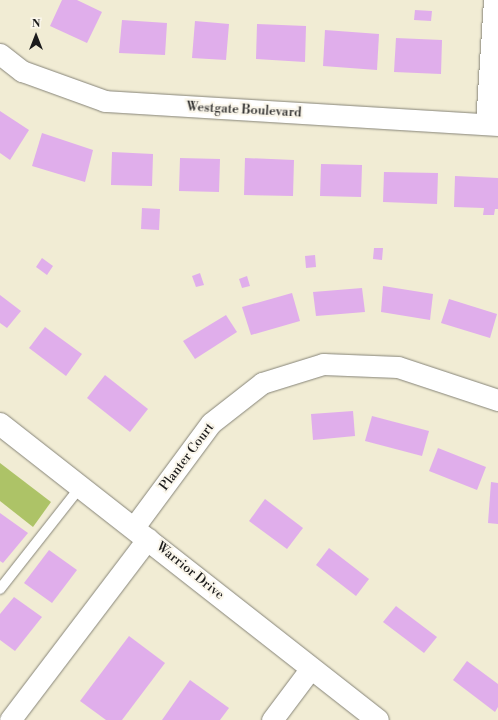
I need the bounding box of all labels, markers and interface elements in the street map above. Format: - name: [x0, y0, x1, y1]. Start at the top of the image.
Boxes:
- north arrow: [16, 16, 56, 56]
- text: N: [32, 17, 40, 31]
- street label: Westgate Boulevard: [186, 99, 302, 121]
- street label: Planter Court: [157, 420, 217, 494]
- street label: Warrior Drive: [153, 539, 227, 603]

